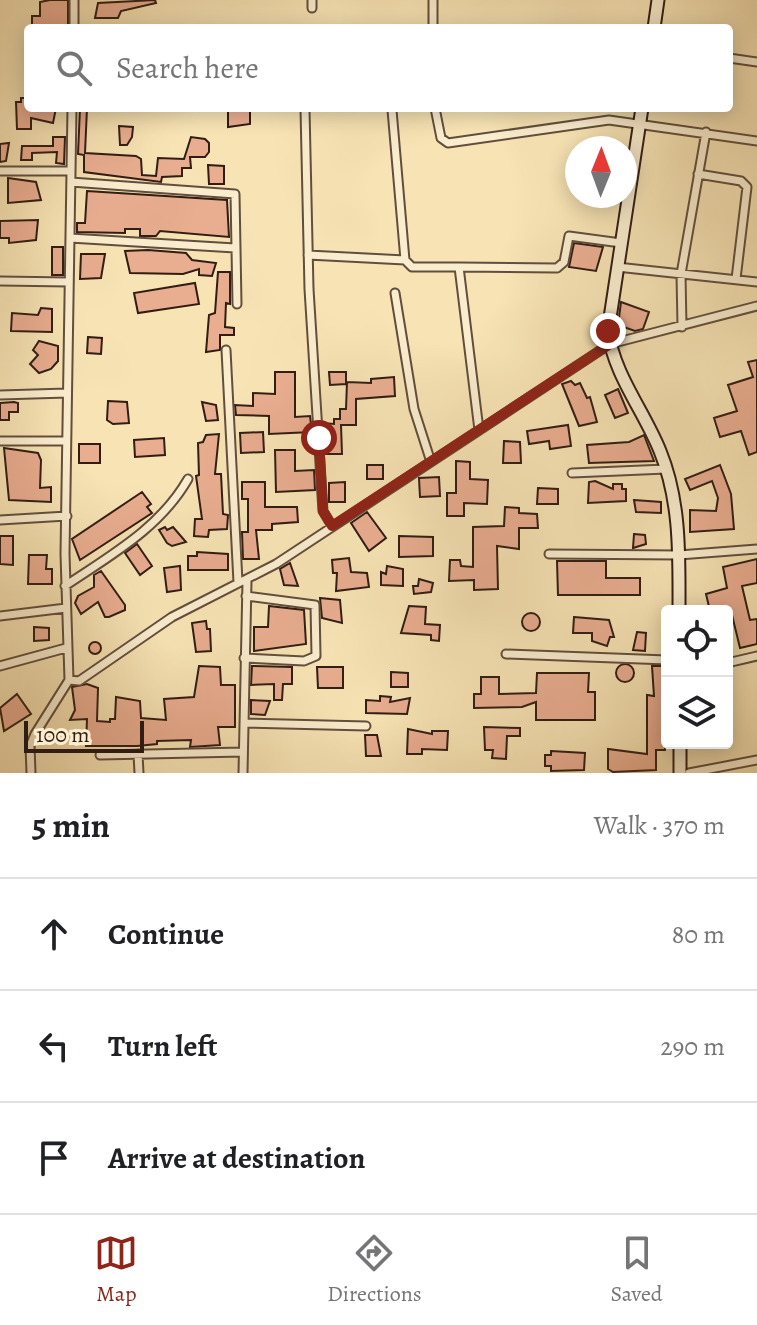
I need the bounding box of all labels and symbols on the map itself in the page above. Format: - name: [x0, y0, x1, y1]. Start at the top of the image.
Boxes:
- north arrow: [565, 136, 637, 208]
- route end: [590, 313, 626, 349]
- route start: [301, 420, 337, 456]
- scale bar: [24, 717, 144, 753]

